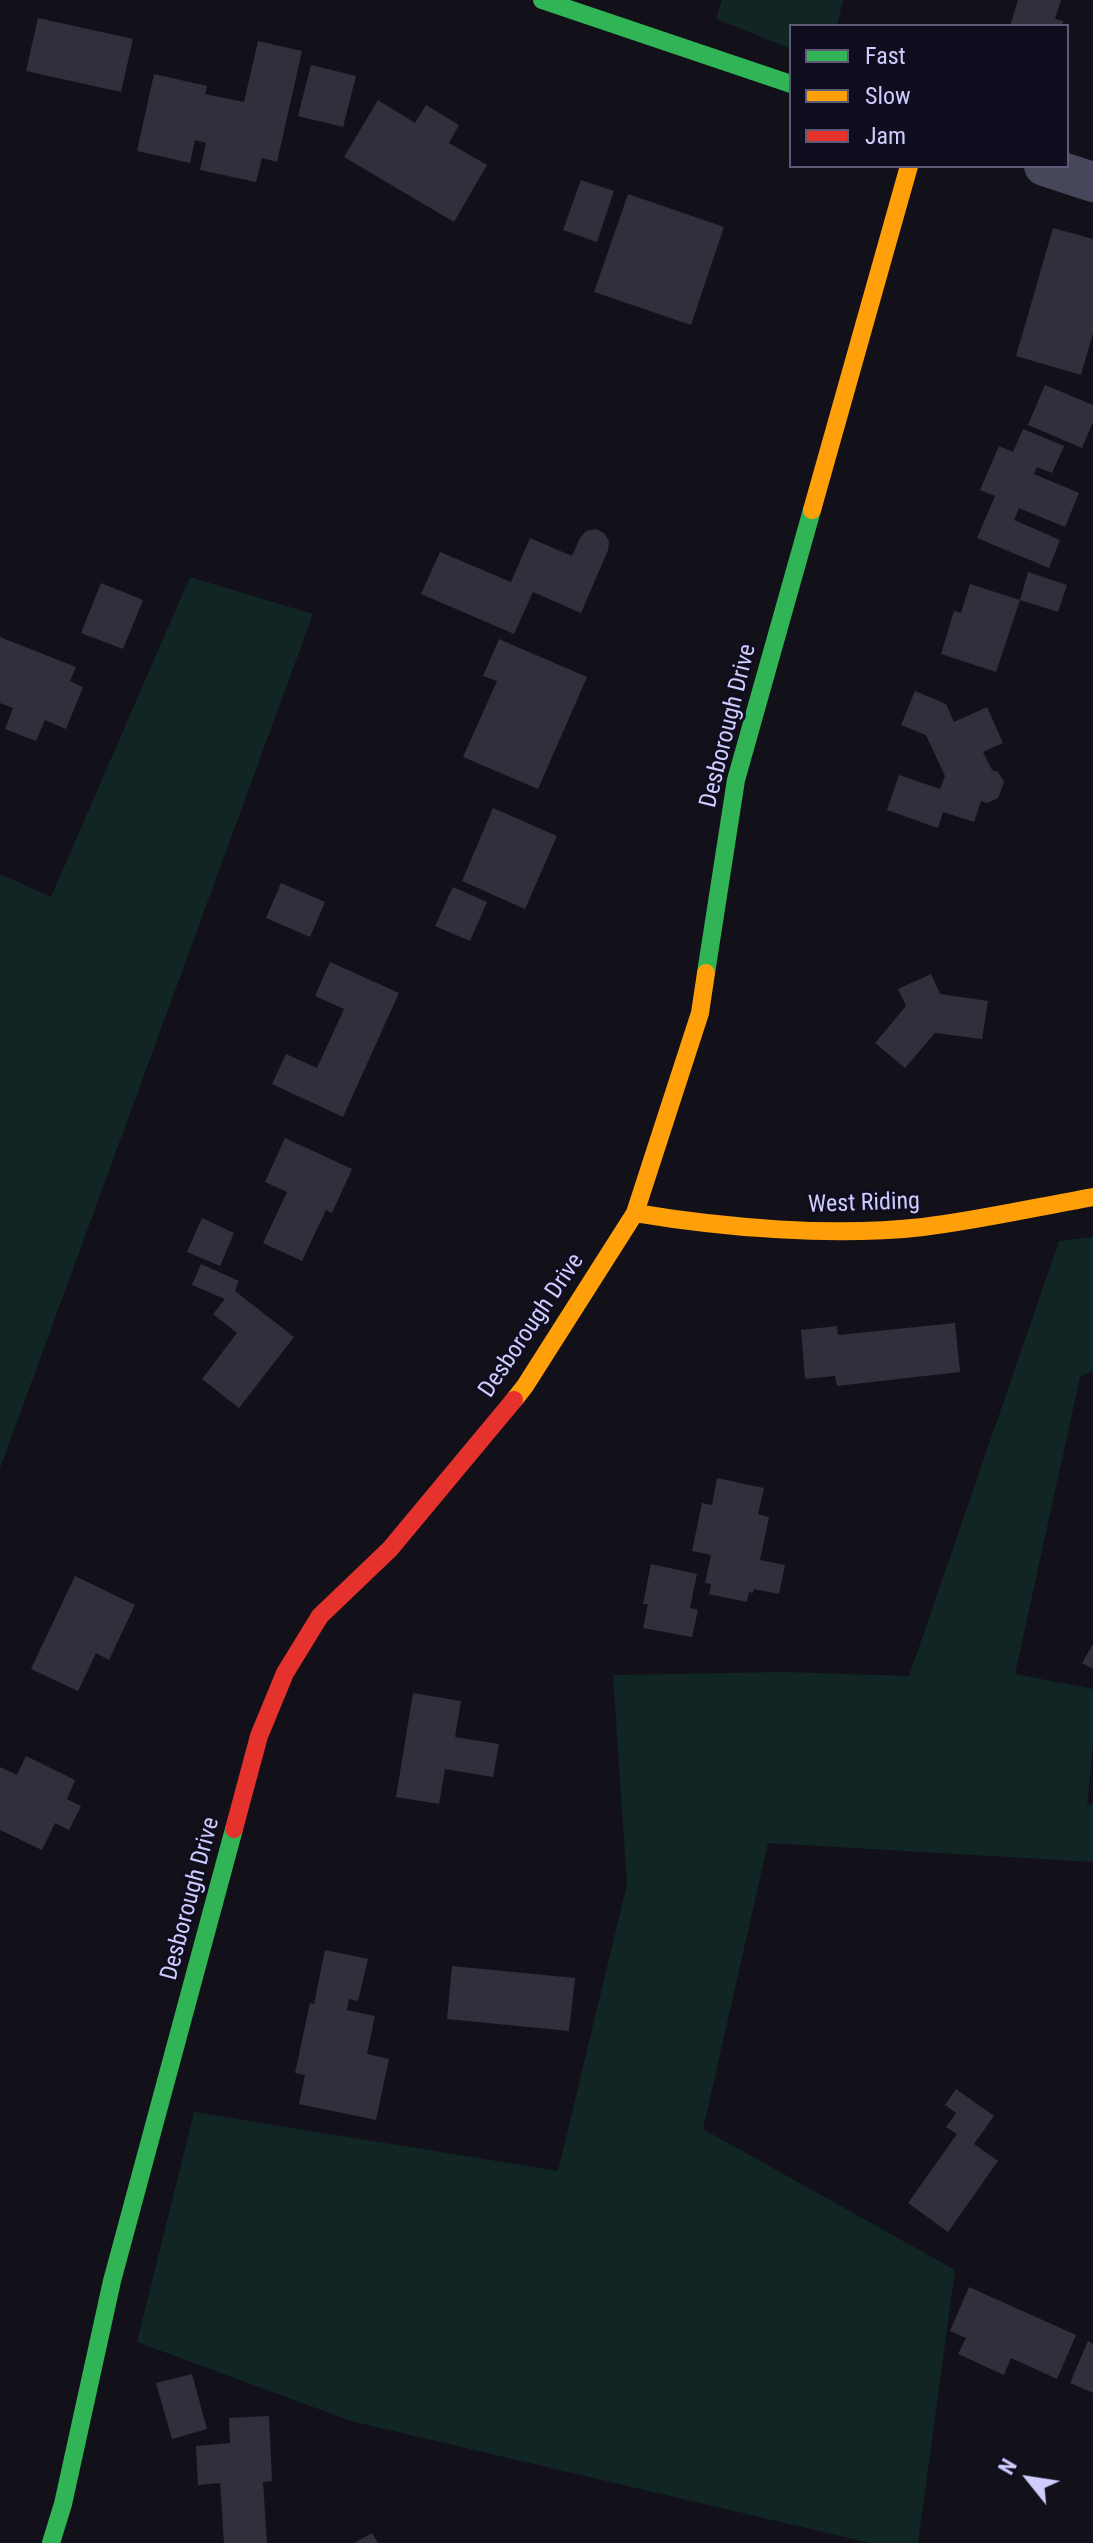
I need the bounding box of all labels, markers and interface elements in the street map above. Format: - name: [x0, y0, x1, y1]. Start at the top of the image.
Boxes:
- legend: [789, 24, 1069, 168]
- text: Fast: [865, 42, 906, 70]
- text: Slow: [865, 82, 911, 110]
- text: Jam: [865, 122, 906, 150]
- street label: Desborough Drive: [695, 641, 763, 811]
- street label: West Riding: [808, 1188, 920, 1220]
- street label: Desborough Drive: [473, 1249, 591, 1403]
- street label: Desborough Drive: [155, 1814, 227, 1984]
- north arrow: [989, 2439, 1069, 2519]
- text: N: [994, 2455, 1022, 2479]

